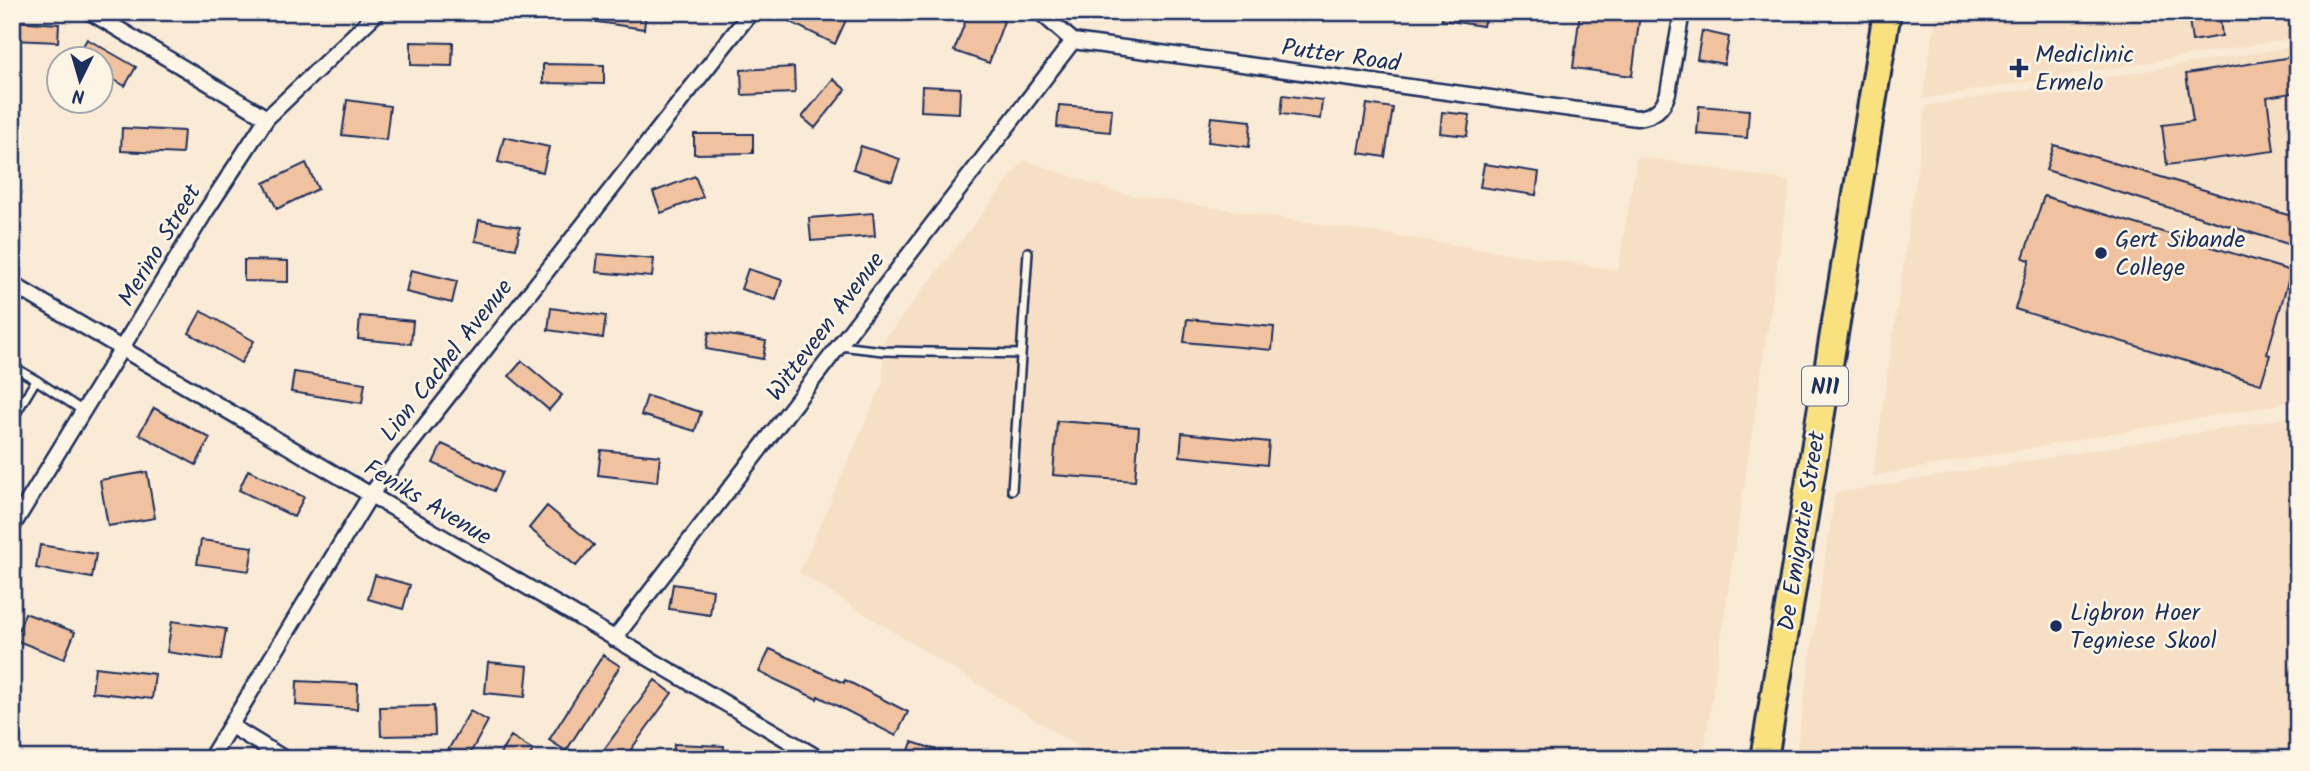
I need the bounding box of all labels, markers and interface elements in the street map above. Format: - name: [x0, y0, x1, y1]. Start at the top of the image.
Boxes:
- street label: Putter Road: [1279, 29, 1404, 84]
- place label: Mediclinic Ermelo: [2035, 36, 2134, 103]
- north arrow: [46, 46, 116, 116]
- marker: Mediclinic Ermelo: [2009, 58, 2029, 78]
- text: N: [71, 79, 86, 110]
- street label: Merino Street: [108, 176, 213, 315]
- place label: Gert Sibande College: [2115, 221, 2245, 288]
- street label: Witteveen Avenue: [757, 244, 896, 410]
- marker: Gert Sibande College: [2093, 245, 2109, 261]
- street label: Lion Cachel Avenue: [371, 271, 524, 451]
- road number: N11: [1802, 366, 1848, 406]
- street label: De Emigratie Street: [1767, 428, 1838, 634]
- street label: Feniks Avenue: [356, 450, 499, 557]
- place label: Ligbron Hoer Tegniese Skool: [2070, 594, 2217, 661]
- marker: Ligbron Hoer Tegniese Skool: [2048, 618, 2064, 634]

